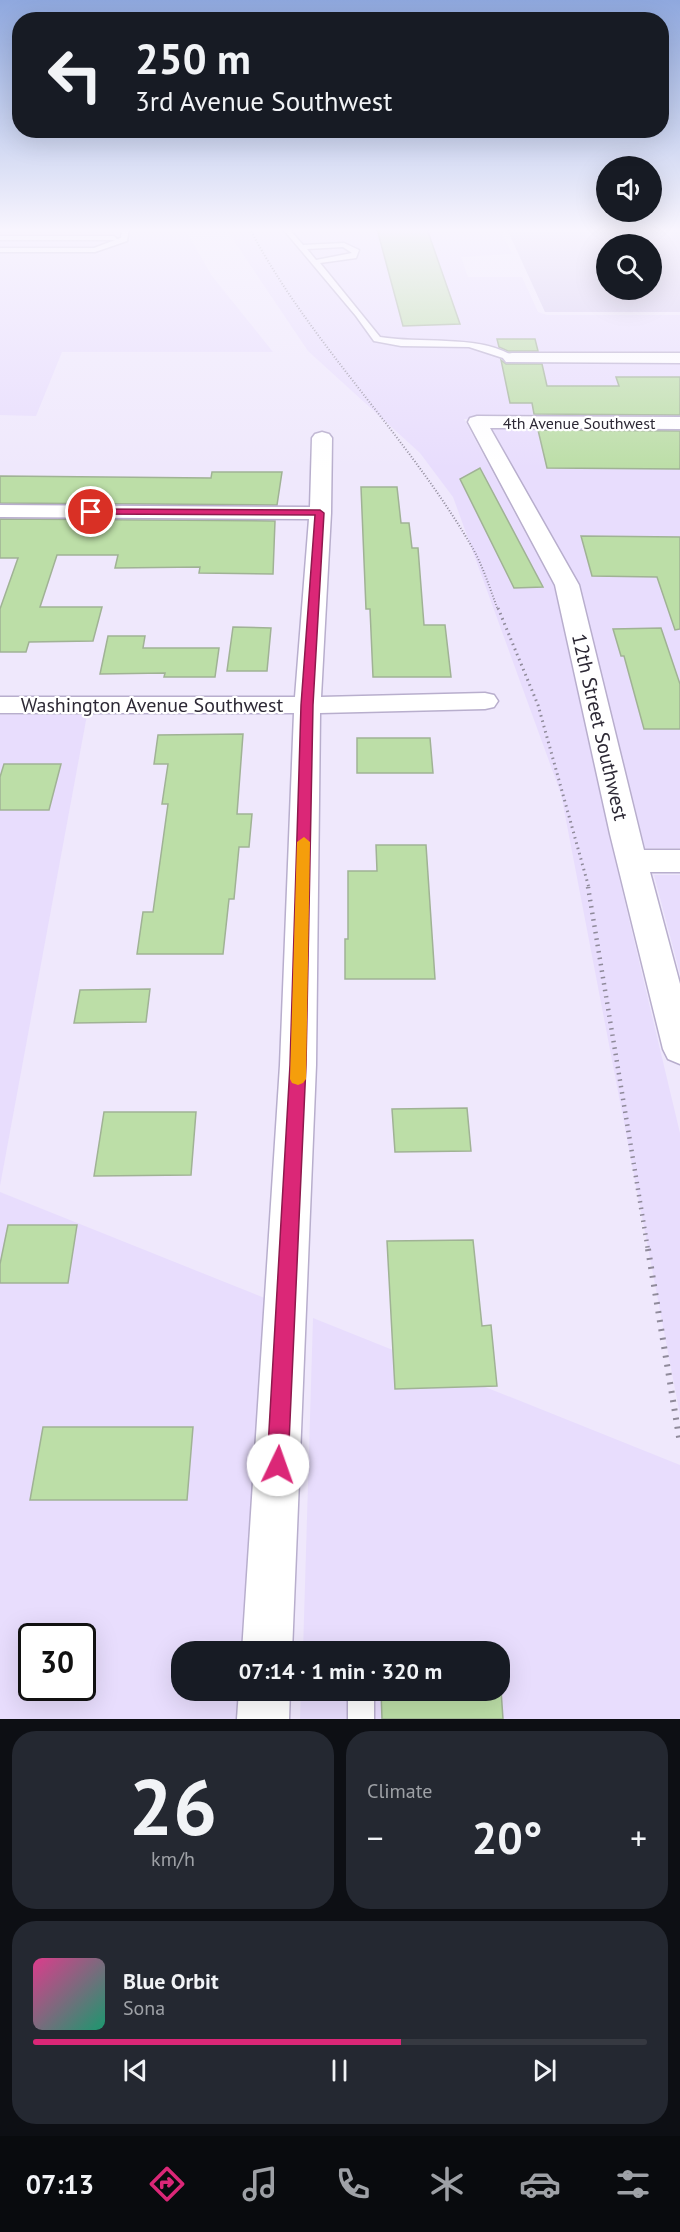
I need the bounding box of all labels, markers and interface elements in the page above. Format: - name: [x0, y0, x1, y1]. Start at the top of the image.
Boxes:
- text: 250 m: [135, 31, 251, 86]
- icon: left: [36, 36, 114, 114]
- text: 3rd Avenue Southwest: [135, 84, 392, 118]
- map controls: [596, 156, 662, 300]
- button: sound: [596, 156, 662, 222]
- button: search: [596, 234, 662, 300]
- street label: 4th Avenue Southwest: [503, 413, 656, 433]
- pin: [65, 486, 116, 537]
- icon: arrive: [74, 495, 107, 528]
- street label: 12th Street Southwest: [566, 631, 634, 823]
- street label: Washington Avenue Southwest: [21, 692, 283, 718]
- position arrow: [246, 1433, 310, 1497]
- speed limit sign: 30: [18, 1623, 96, 1701]
- text: 07:14 · 1 min · 320 m: [239, 1657, 442, 1685]
- text: 26: [129, 1756, 217, 1857]
- text: Climate: [367, 1778, 433, 1804]
- text: 20°: [472, 1808, 542, 1866]
- text: −: [367, 1816, 384, 1859]
- text: +: [630, 1816, 647, 1859]
- text: km/h: [151, 1846, 195, 1872]
- text: Blue Orbit: [123, 1967, 219, 1995]
- text: Sona: [123, 1995, 165, 2021]
- icon: previous: [119, 2054, 152, 2087]
- icon: pause: [323, 2054, 356, 2087]
- icon: next: [528, 2054, 561, 2087]
- icon: directions: [146, 2163, 188, 2205]
- icon: music: [239, 2163, 281, 2205]
- icon: phone: [332, 2163, 374, 2205]
- icon: climate: [426, 2163, 468, 2205]
- icon: car: [519, 2163, 561, 2205]
- icon: filters: [612, 2163, 654, 2205]
- text: 07:13: [26, 2167, 94, 2201]

